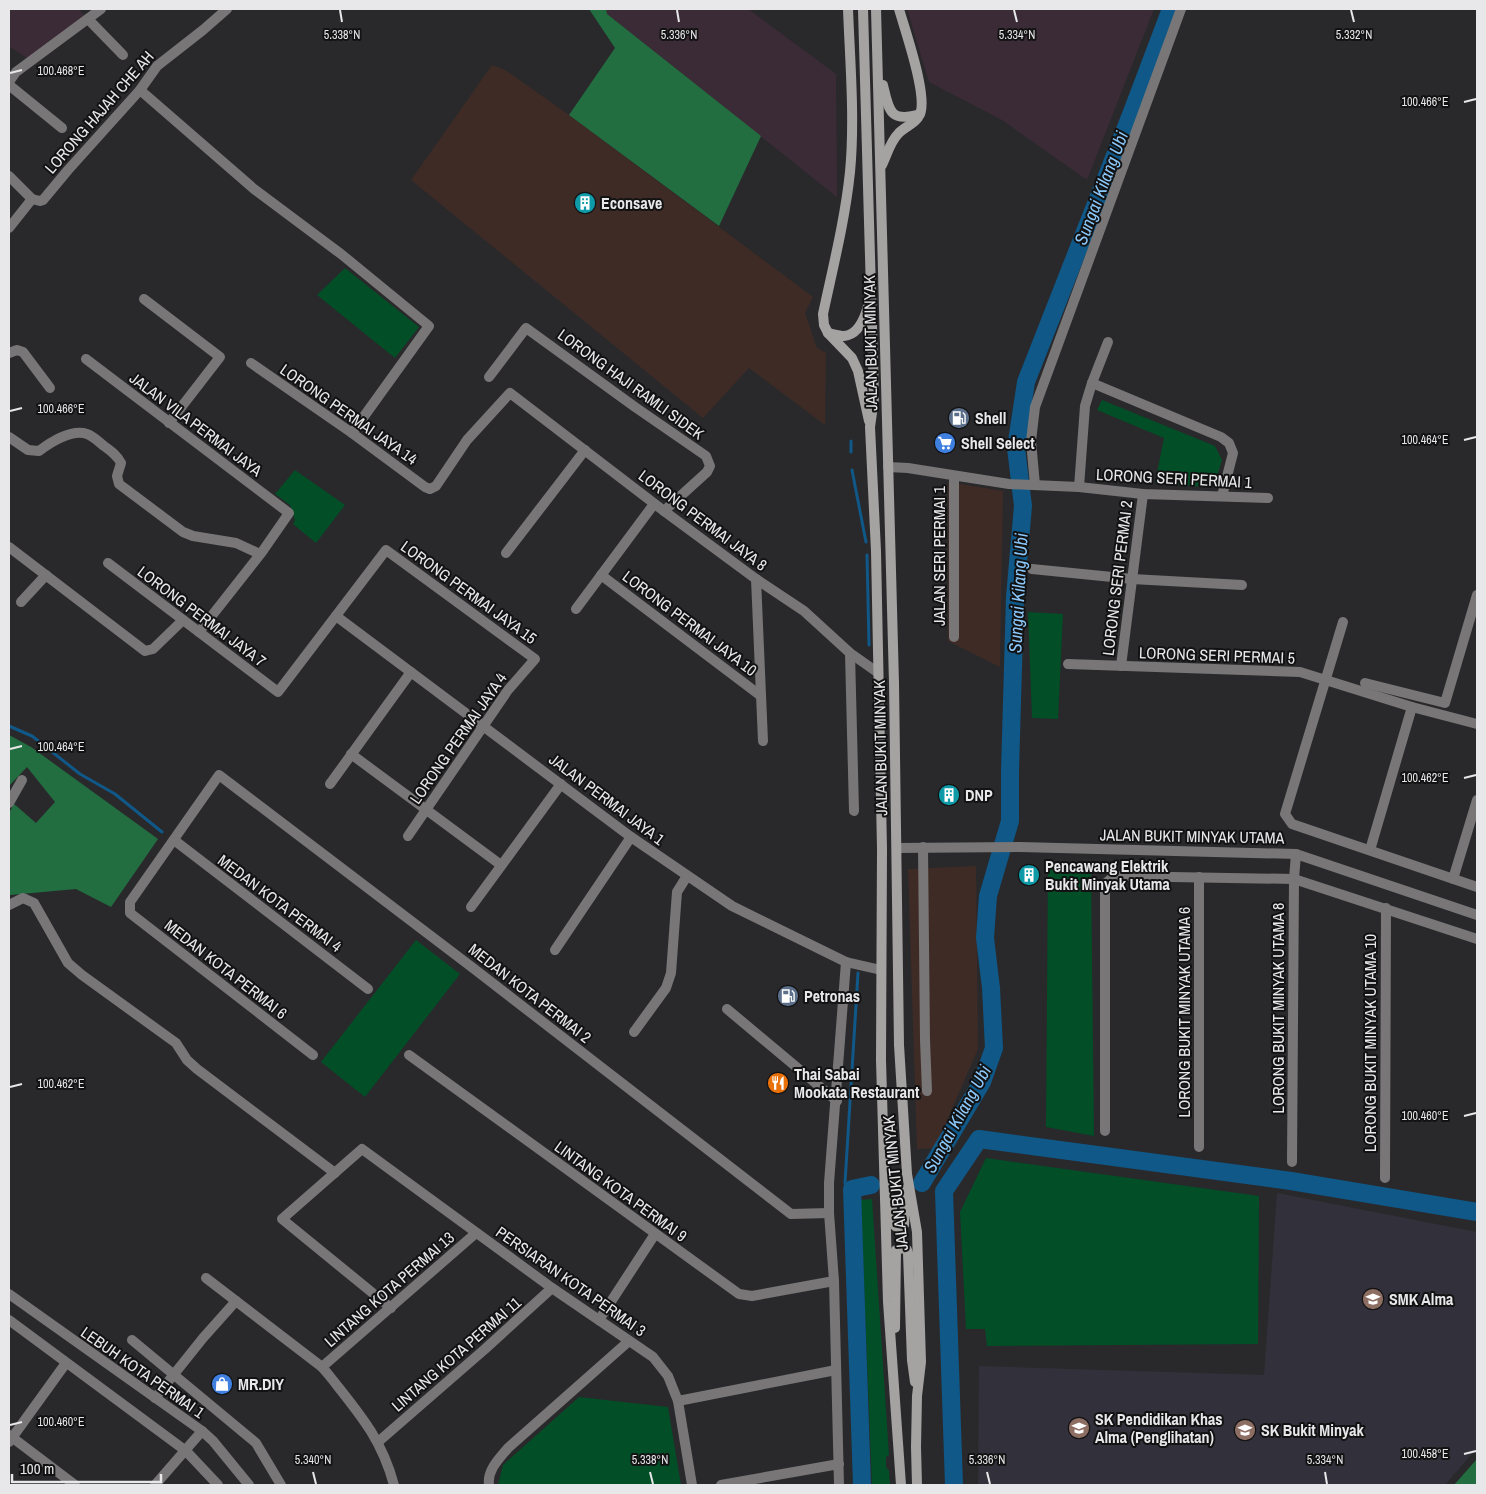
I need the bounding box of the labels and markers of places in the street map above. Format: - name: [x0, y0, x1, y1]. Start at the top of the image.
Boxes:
- building icon: Econsave: [573, 191, 597, 215]
- place label: Econsave: [601, 192, 662, 214]
- fuel station icon: Shell: [947, 406, 971, 430]
- place label: Shell: [975, 407, 1006, 429]
- supermarket icon: Shell Select: [933, 431, 957, 455]
- place label: Shell Select: [961, 432, 1035, 454]
- building icon: DNP: [937, 783, 961, 807]
- place label: DNP: [965, 784, 993, 806]
- place label: Pencawang Elektrik Bukit Minyak Utama: [1045, 855, 1170, 895]
- building icon: Pencawang Elektrik Bukit Minyak Utama: [1017, 863, 1041, 887]
- fuel station icon: Petronas: [776, 984, 800, 1008]
- place label: Petronas: [804, 985, 860, 1007]
- place label: Thai Sabai Mookata Restaurant: [794, 1063, 920, 1103]
- restaurant icon: Thai Sabai Mookata Restaurant: [766, 1071, 790, 1095]
- school or university icon: SMK Alma: [1361, 1287, 1385, 1311]
- place label: SMK Alma: [1389, 1288, 1454, 1310]
- shop icon: MR.DIY: [210, 1372, 234, 1396]
- place label: MR.DIY: [238, 1373, 284, 1395]
- place label: SK Pendidikan Khas Alma (Penglihatan): [1095, 1408, 1223, 1448]
- school or university icon: SK Pendidikan Khas Alma (Penglihatan): [1067, 1416, 1091, 1440]
- school or university icon: SK Bukit Minyak: [1233, 1418, 1257, 1442]
- place label: SK Bukit Minyak: [1261, 1419, 1365, 1441]

